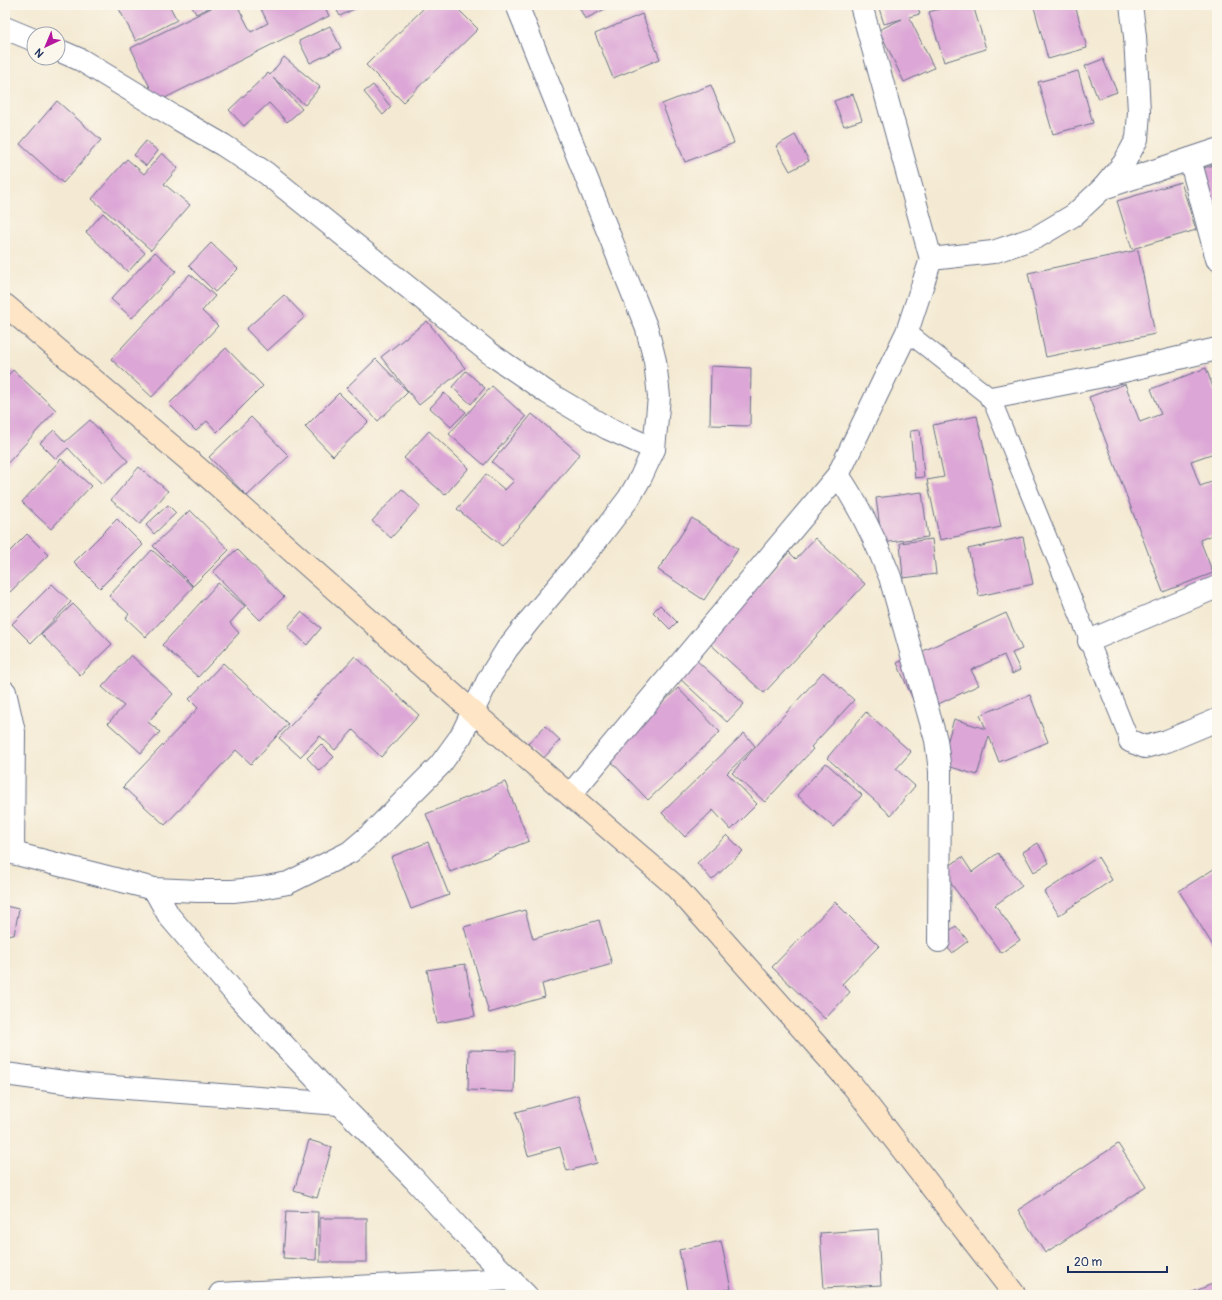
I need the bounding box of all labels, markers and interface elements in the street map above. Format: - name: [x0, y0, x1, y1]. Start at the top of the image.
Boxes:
- north arrow: [26, 26, 66, 66]
- text: N: [32, 45, 47, 60]
- scale bar: [1068, 1248, 1167, 1274]
- text: 20 m: [1074, 1255, 1103, 1270]

